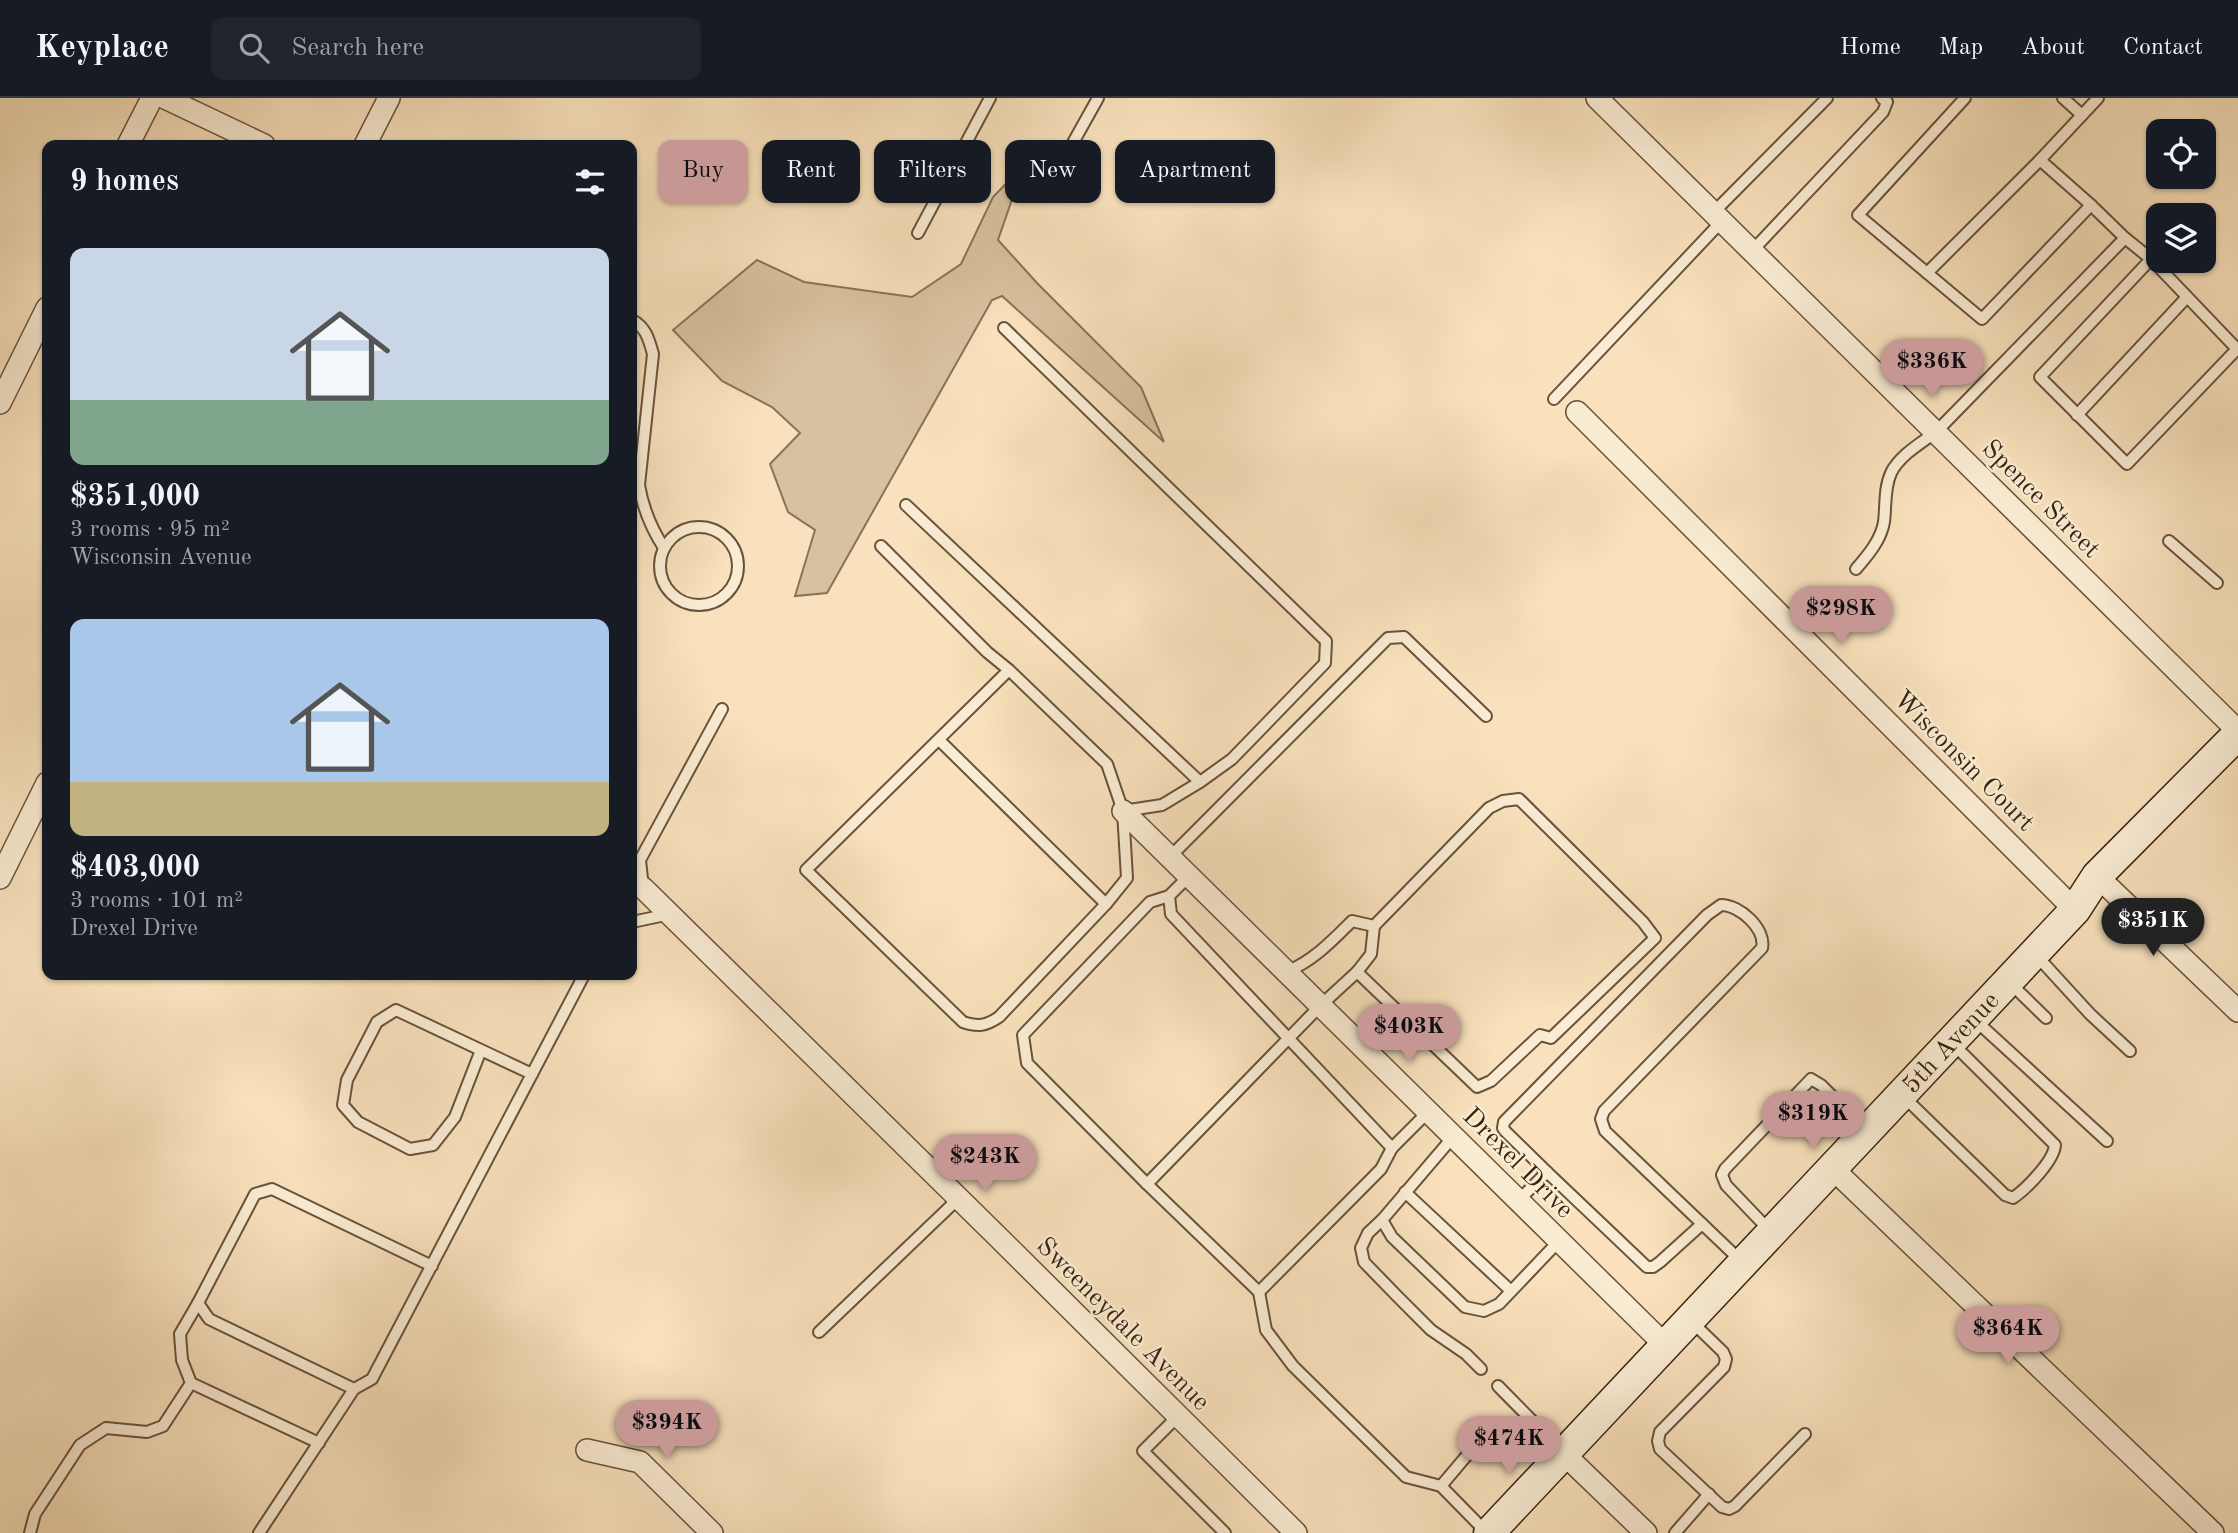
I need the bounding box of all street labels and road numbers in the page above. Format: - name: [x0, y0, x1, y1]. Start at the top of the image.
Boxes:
- street label: Spence Street: [1977, 435, 2105, 563]
- street label: Wisconsin Court: [1888, 686, 2039, 837]
- street label: 5th Avenue: [1898, 988, 2005, 1099]
- street label: Drexel Drive: [1457, 1103, 1578, 1224]
- street label: Sweeneydale Avenue: [1031, 1233, 1214, 1416]

